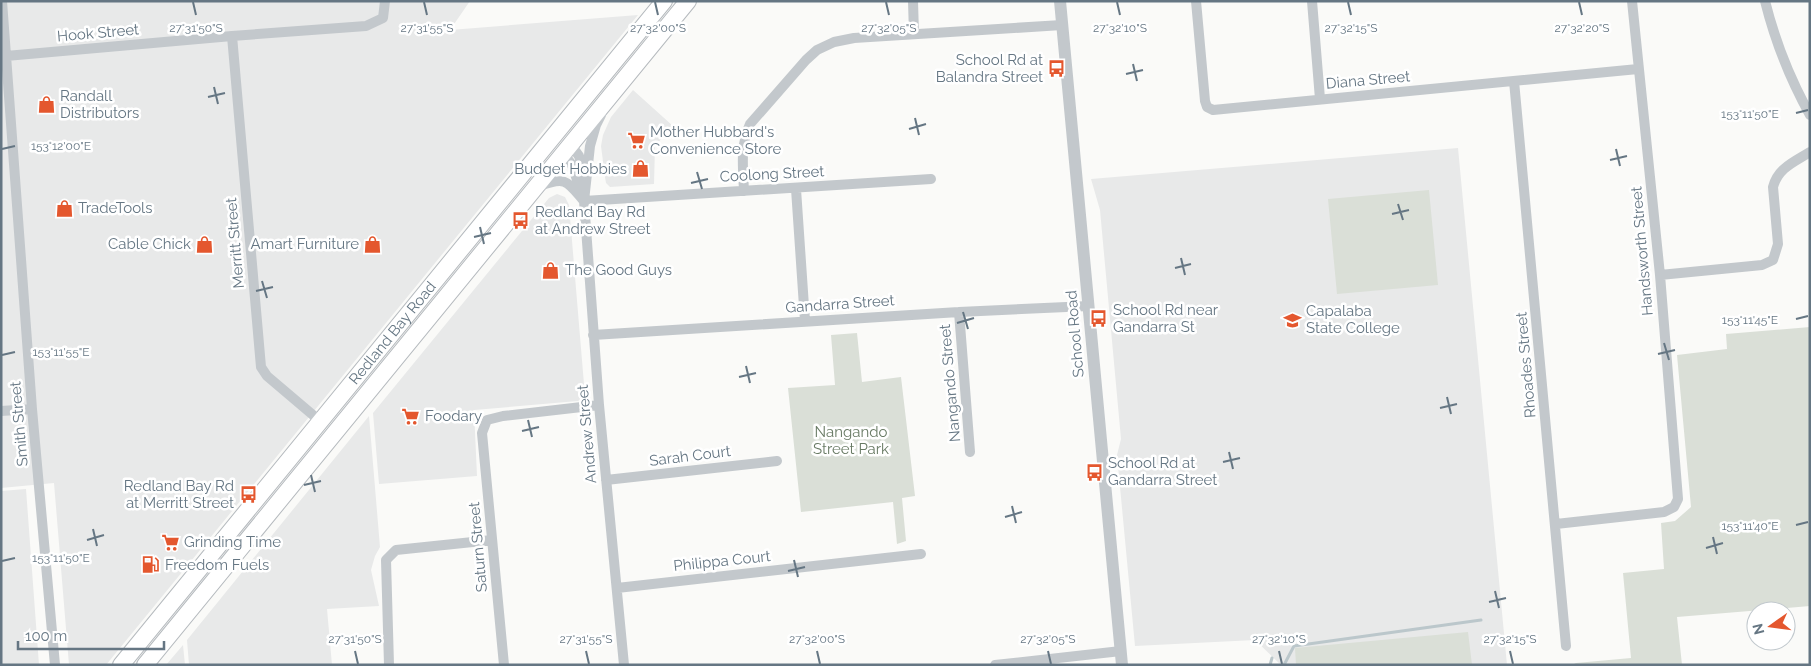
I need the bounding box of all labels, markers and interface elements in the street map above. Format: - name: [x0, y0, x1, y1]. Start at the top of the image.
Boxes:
- street label: Hook Street: [56, 20, 140, 46]
- text: 27°31'50"S: [169, 21, 223, 35]
- text: 27°31'55"S: [401, 21, 453, 35]
- text: 27°32'00"S: [630, 21, 686, 35]
- text: 27°32'05"S: [861, 21, 917, 35]
- text: 27°32'10"S: [1093, 21, 1147, 35]
- text: 27°32'15"S: [1324, 21, 1378, 35]
- text: 27°32'20"S: [1555, 21, 1610, 35]
- place label: School Rd at Balandra Street: [936, 51, 1043, 86]
- bus stop icon: School Rd at Balandra Street: [1047, 59, 1067, 79]
- street label: Diana Street: [1325, 67, 1411, 93]
- place label: Randall Distributors: [60, 87, 139, 122]
- shop icon: Randall Distributors: [36, 95, 56, 115]
- text: 153°11'50"E: [1721, 107, 1779, 121]
- place label: Mother Hubbard's Convenience Store: [650, 123, 781, 158]
- supermarket icon: Mother Hubbard's Convenience Store: [626, 131, 646, 151]
- text: 153°12'00"E: [31, 139, 91, 153]
- shop icon: Budget Hobbies: [631, 159, 651, 179]
- place label: Budget Hobbies: [514, 160, 627, 178]
- street label: Coolong Street: [719, 162, 825, 186]
- street label: Handsworth Street: [1627, 186, 1657, 316]
- street label: Merritt Street: [222, 197, 248, 289]
- shop icon: TradeTools: [54, 198, 74, 218]
- place label: TradeTools: [78, 199, 152, 217]
- place label: Redland Bay Rd at Andrew Street: [535, 203, 651, 238]
- bus stop icon: Redland Bay Rd at Andrew Street: [511, 211, 531, 231]
- shop icon: Cable Chick: [195, 234, 215, 254]
- shop icon: Amart Furniture: [363, 234, 383, 254]
- place label: Cable Chick: [108, 235, 191, 253]
- place label: Amart Furniture: [250, 235, 359, 253]
- shop icon: The Good Guys: [541, 260, 561, 280]
- place label: The Good Guys: [565, 261, 672, 279]
- street label: Redland Bay Road: [345, 278, 440, 388]
- street label: School Road: [1062, 290, 1088, 378]
- street label: Gandarra Street: [785, 291, 895, 317]
- place label: School Rd near Gandarra St: [1113, 301, 1219, 336]
- place label: Capalaba State College: [1306, 302, 1400, 337]
- bus stop icon: School Rd near Gandarra St: [1089, 309, 1109, 329]
- school or university icon: Capalaba State College: [1282, 310, 1302, 330]
- street label: Rhoades Street: [1512, 311, 1540, 419]
- text: 153°11'45"E: [1722, 313, 1778, 327]
- street label: Nangando Street: [936, 323, 964, 443]
- text: 153°11'55"E: [32, 345, 90, 359]
- street label: Smith Street: [6, 381, 32, 467]
- street label: Andrew Street: [574, 384, 600, 484]
- supermarket icon: Foodary: [401, 406, 421, 426]
- place label: Foodary: [425, 407, 482, 425]
- park label: Nangando Street Park: [813, 423, 889, 458]
- street label: Sarah Court: [648, 442, 732, 470]
- place label: School Rd at Gandarra Street: [1108, 454, 1217, 489]
- bus stop icon: School Rd at Gandarra Street: [1084, 462, 1104, 482]
- place label: Redland Bay Rd at Merritt Street: [124, 477, 234, 512]
- bus stop icon: Redland Bay Rd at Merritt Street: [238, 485, 258, 505]
- street label: Saturn Street: [465, 501, 491, 593]
- text: 153°11'40"E: [1721, 519, 1779, 533]
- supermarket icon: Grinding Time: [160, 532, 180, 552]
- place label: Grinding Time: [184, 533, 281, 551]
- street label: Philippa Court: [673, 547, 771, 575]
- text: 153°11'50"E: [32, 551, 90, 565]
- fuel station icon: Freedom Fuels: [141, 555, 161, 575]
- place label: Freedom Fuels: [165, 556, 269, 574]
- north arrow: [1746, 601, 1796, 651]
- scale bar: [18, 618, 164, 650]
- text: N: [1749, 622, 1767, 636]
- text: 100 m: [25, 627, 67, 645]
- text: 27°31'50"S: [328, 632, 382, 646]
- text: 27°31'55"S: [560, 632, 612, 646]
- text: 27°32'00"S: [789, 632, 845, 646]
- text: 27°32'05"S: [1020, 632, 1076, 646]
- text: 27°32'10"S: [1252, 632, 1306, 646]
- text: 27°32'15"S: [1483, 632, 1537, 646]

